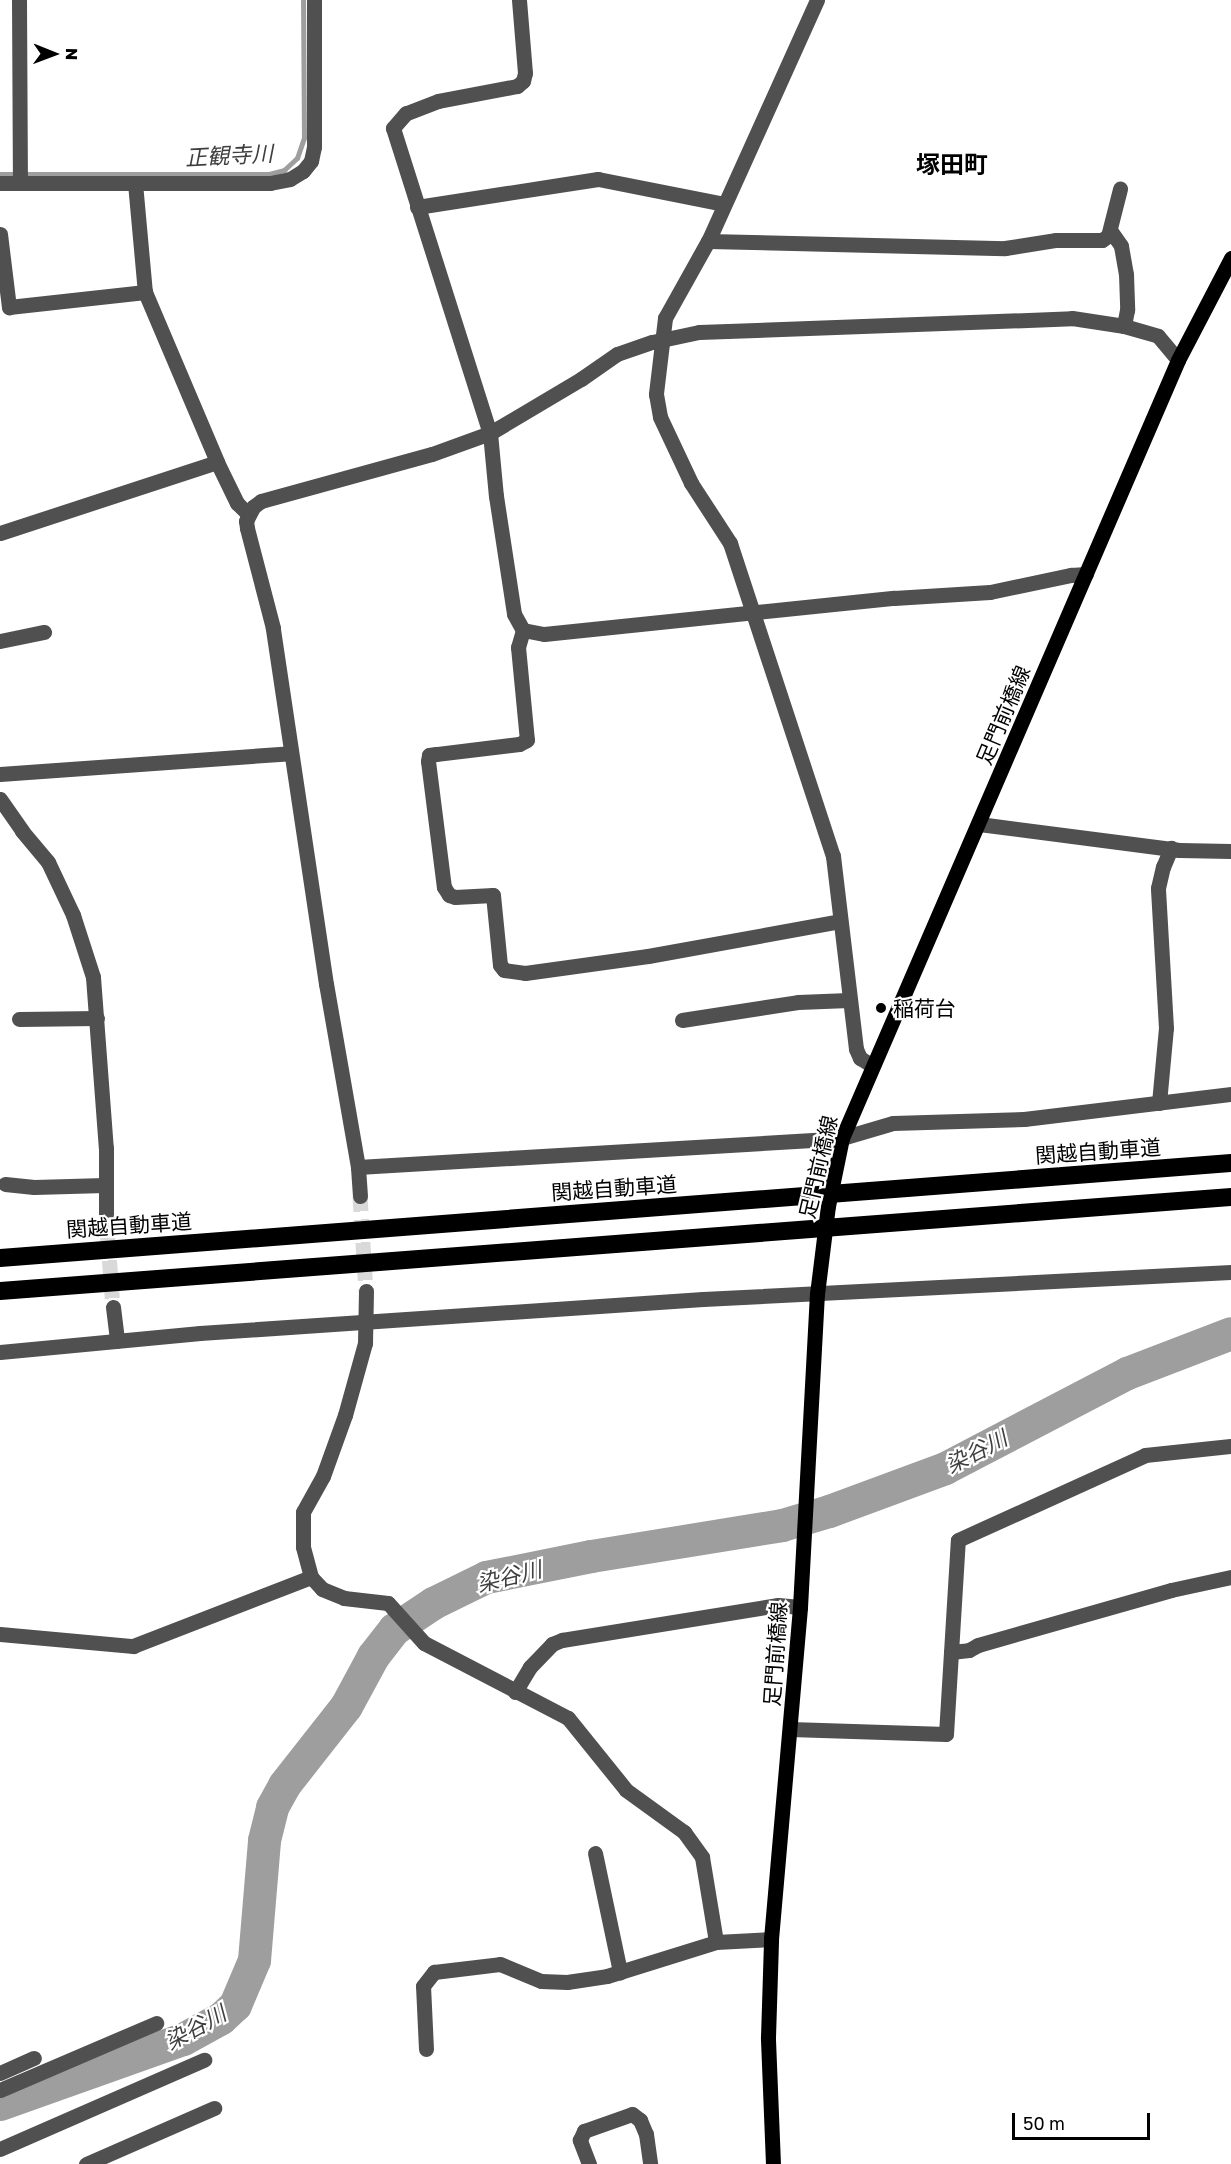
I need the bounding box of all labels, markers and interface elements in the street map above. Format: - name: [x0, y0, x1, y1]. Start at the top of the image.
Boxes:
- north arrow: [24, 24, 84, 84]
- text: N: [62, 48, 82, 61]
- water label: 正観寺川: [184, 140, 274, 170]
- district label: 塚田町: [916, 150, 988, 178]
- street label: 足門前橋線: [971, 662, 1035, 768]
- place label: 稲荷台: [893, 995, 956, 1021]
- marker: 稲荷台: [874, 1001, 888, 1015]
- street label: 足門前橋線: [794, 1113, 842, 1221]
- street label: 関越自動車道: [1034, 1134, 1162, 1168]
- street label: 関越自動車道: [550, 1171, 678, 1205]
- street label: 関越自動車道: [65, 1208, 193, 1242]
- water label: 染谷川: [941, 1424, 1011, 1478]
- water label: 染谷川: [474, 1555, 544, 1597]
- street label: 足門前橋線: [759, 1601, 791, 1707]
- water label: 染谷川: [160, 1999, 230, 2055]
- scale bar: [1015, 2101, 1153, 2139]
- text: 50 m: [1023, 2112, 1065, 2134]

